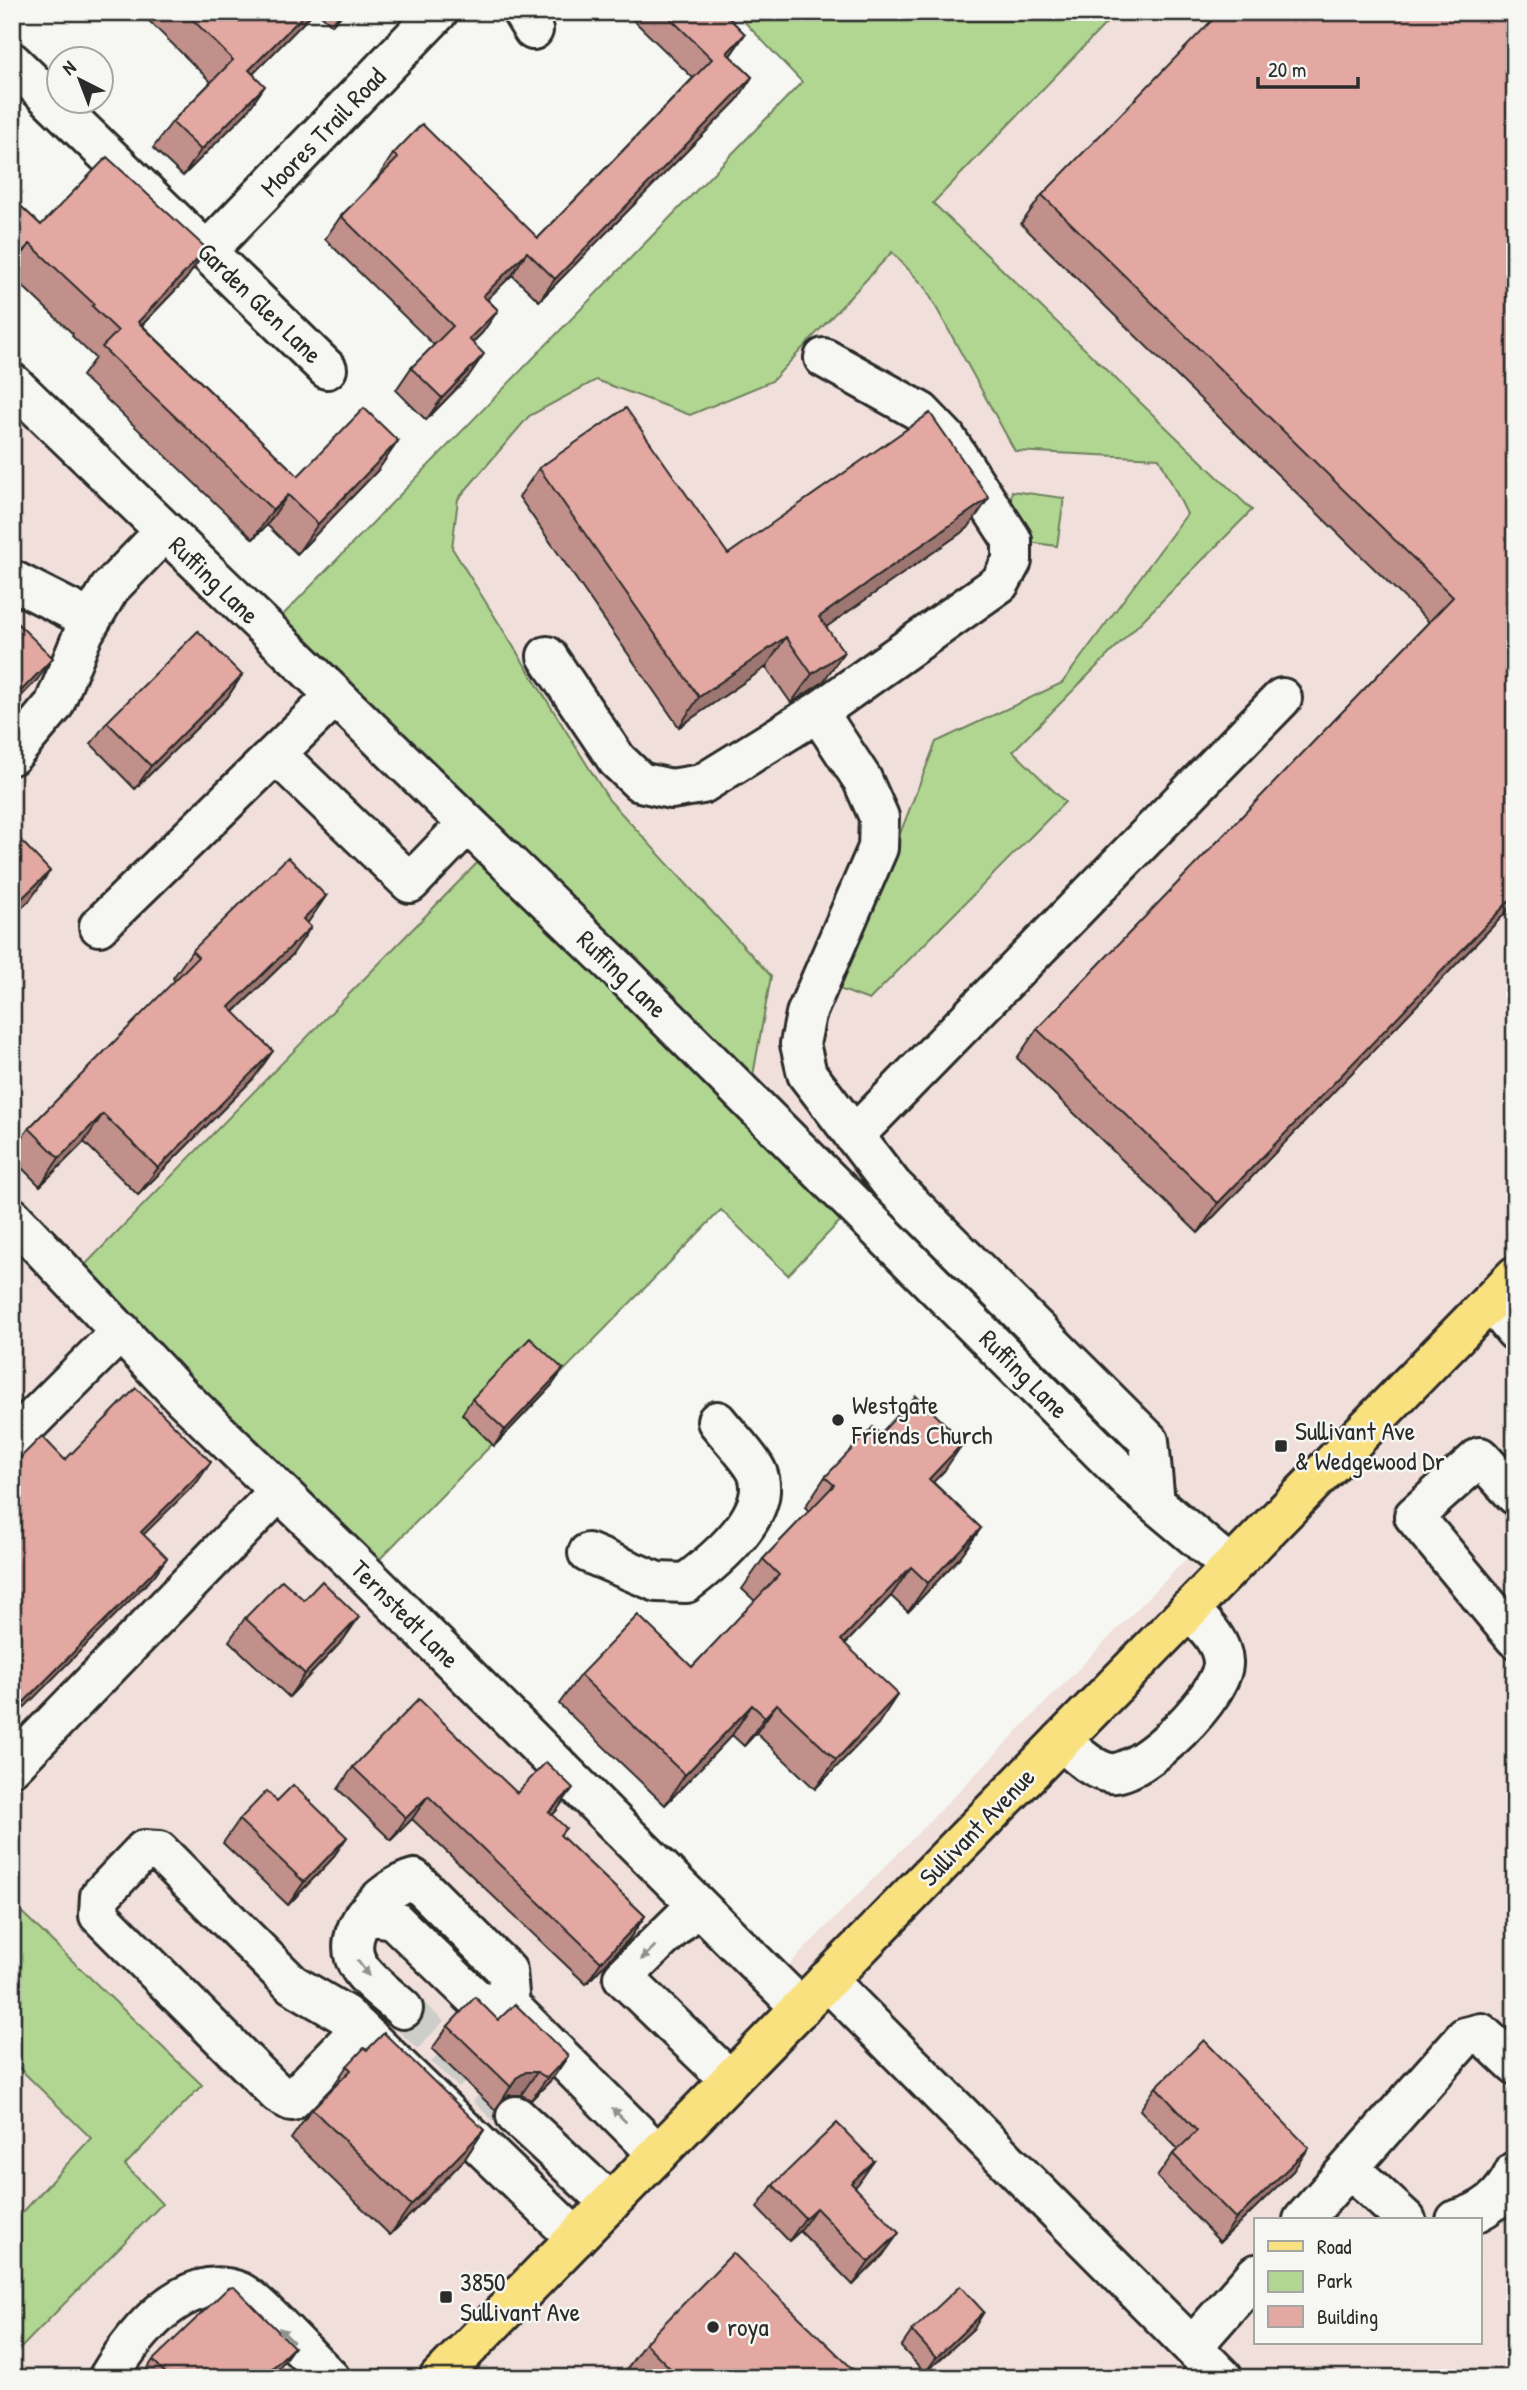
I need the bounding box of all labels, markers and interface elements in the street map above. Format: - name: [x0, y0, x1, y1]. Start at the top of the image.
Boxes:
- north arrow: [46, 46, 116, 116]
- scale bar: [1258, 46, 1357, 90]
- text: N: [56, 54, 81, 80]
- text: 20 m: [1268, 55, 1306, 84]
- street label: Moores Trail Road: [252, 60, 393, 204]
- street label: Garden Glen Lane: [191, 234, 330, 371]
- street label: Ruffing Lane: [162, 528, 267, 631]
- street label: Ruffing Lane: [570, 922, 675, 1025]
- street label: Ruffing Lane: [972, 1321, 1077, 1426]
- place label: Westgate Friends Church: [851, 1387, 992, 1452]
- marker: Westgate Friends Church: [830, 1412, 846, 1428]
- place label: Sullivant Ave & Wedgewood Dr: [1295, 1413, 1445, 1478]
- marker: Sullivant Ave & Wedgewood Dr: [1273, 1438, 1289, 1454]
- street label: Ternstedt Lane: [343, 1552, 467, 1676]
- street label: Sullivant Avenue: [911, 1760, 1042, 1894]
- one-way arrow: [640, 1944, 657, 1960]
- one-way arrow: [356, 1959, 370, 1977]
- one-way arrow: [612, 2107, 628, 2124]
- legend: [1254, 2218, 1482, 2344]
- text: Road: [1317, 2232, 1351, 2261]
- place label: 3850 Sullivant Ave: [460, 2264, 580, 2329]
- text: Park: [1317, 2266, 1352, 2295]
- marker: 3850 Sullivant Ave: [438, 2289, 454, 2305]
- text: Building: [1317, 2302, 1378, 2331]
- place label: roya: [727, 2309, 769, 2344]
- marker: roya: [705, 2319, 721, 2335]
- one-way arrow: [278, 2328, 295, 2344]

